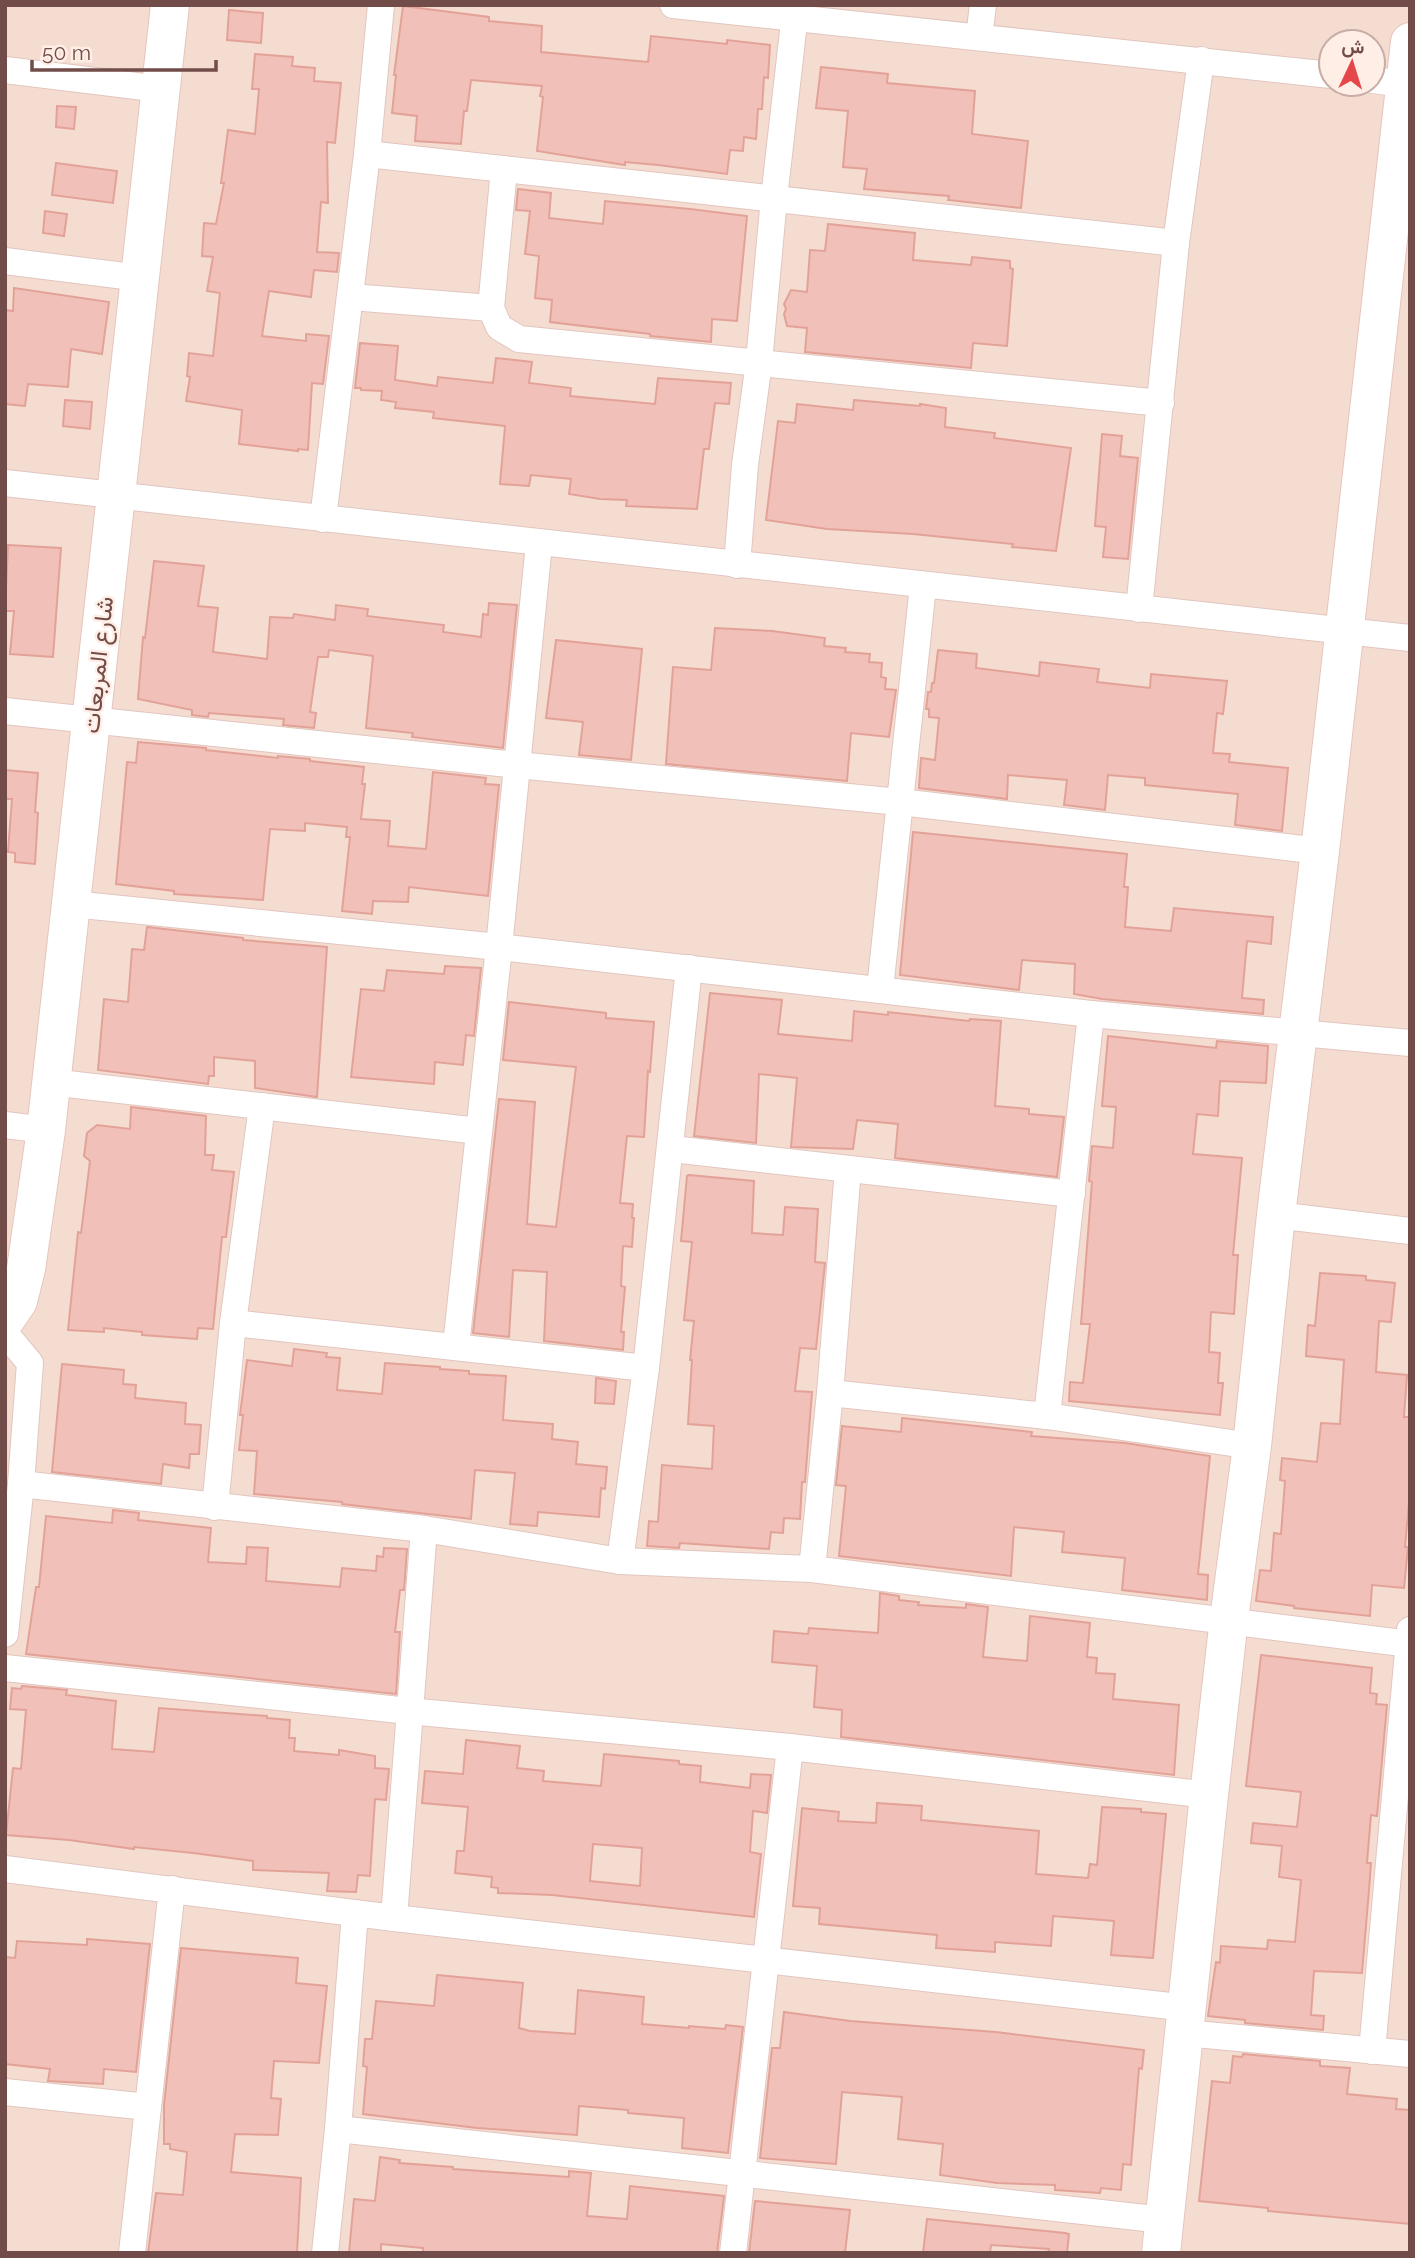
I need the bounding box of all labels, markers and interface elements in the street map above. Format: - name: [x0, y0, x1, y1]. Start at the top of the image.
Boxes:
- scale bar: [32, 28, 215, 72]
- north arrow: [1317, 28, 1387, 98]
- text: ش: [1341, 34, 1366, 59]
- text: 50 m: [42, 40, 91, 65]
- street label: شارع المربعات: [76, 595, 121, 735]

